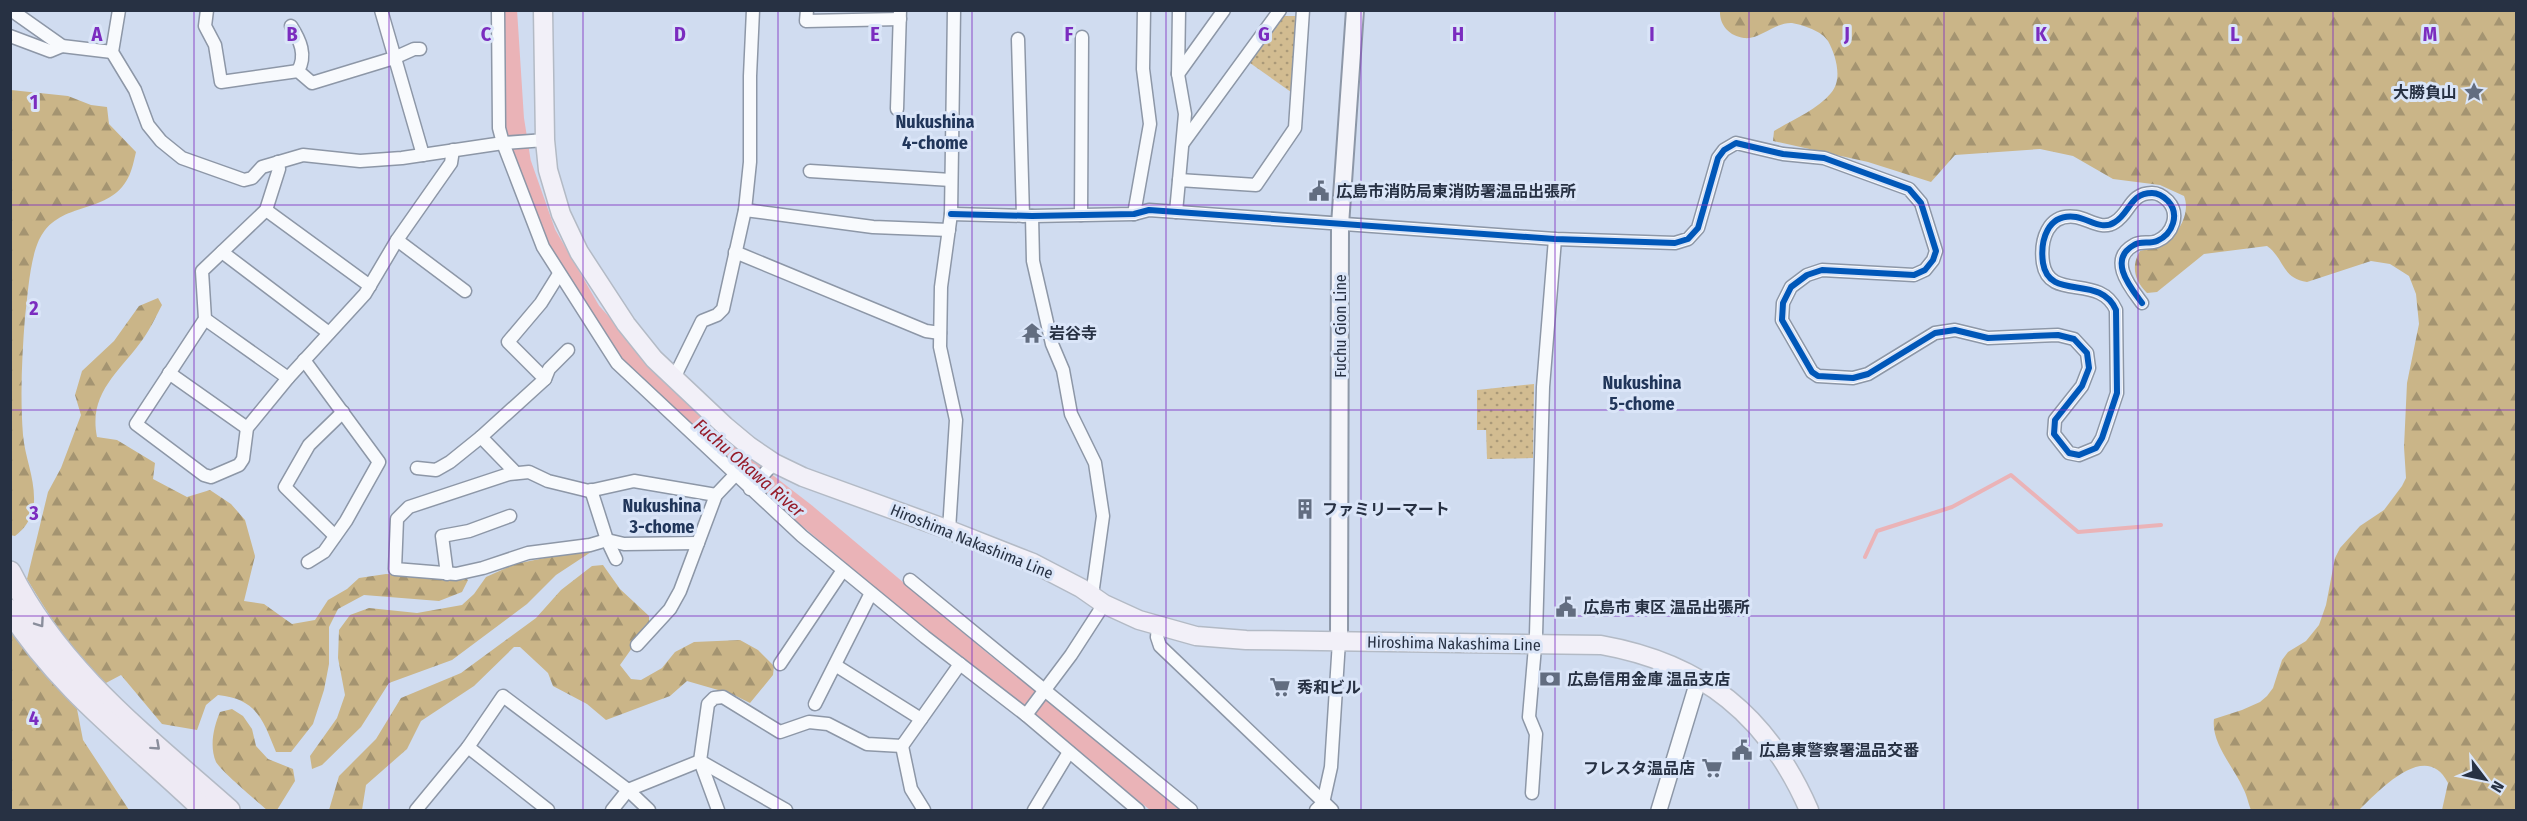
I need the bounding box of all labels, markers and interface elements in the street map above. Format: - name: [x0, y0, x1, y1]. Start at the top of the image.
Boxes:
- text: A: [91, 22, 104, 46]
- text: B: [286, 22, 298, 46]
- text: C: [481, 22, 492, 46]
- text: D: [674, 22, 686, 46]
- text: E: [870, 22, 880, 46]
- text: F: [1065, 22, 1074, 46]
- text: G: [1258, 22, 1270, 46]
- text: H: [1452, 22, 1464, 46]
- text: I: [1649, 22, 1655, 46]
- text: J: [1843, 22, 1850, 46]
- text: K: [2035, 22, 2047, 46]
- text: L: [2230, 22, 2240, 46]
- text: M: [2423, 22, 2437, 46]
- place icon: 大勝負山: [2462, 80, 2486, 104]
- place label: 大勝負山: [2393, 83, 2457, 102]
- text: 1: [30, 90, 38, 114]
- district label: Nukushina 4-chome: [896, 111, 974, 154]
- public building icon: 広島市消防局東消防署温品出張所: [1307, 179, 1331, 203]
- place label: 広島市消防局東消防署温品出張所: [1336, 182, 1576, 201]
- street label: Fuchu Gion Line: [1331, 274, 1350, 378]
- text: 2: [28, 296, 39, 320]
- temple icon: 岩谷寺: [1020, 321, 1044, 345]
- place label: 岩谷寺: [1049, 324, 1097, 343]
- district label: Nukushina 5-chome: [1603, 372, 1681, 415]
- water label: Fuchu Okawa River: [689, 414, 809, 522]
- district label: Nukushina 3-chome: [623, 495, 701, 538]
- building icon: ファミリーマート: [1293, 497, 1317, 521]
- street label: Hiroshima Nakashima Line: [888, 500, 1056, 583]
- place label: ファミリーマート: [1322, 500, 1450, 519]
- text: 3: [28, 501, 39, 525]
- public building icon: 広島市 東区 温品出張所: [1554, 595, 1578, 619]
- place label: 広島市 東区 温品出張所: [1583, 598, 1750, 617]
- one-way arrow: [33, 616, 44, 627]
- street label: Hiroshima Nakashima Line: [1367, 632, 1541, 655]
- bank icon: 広島信用金庫 温品支店: [1538, 667, 1562, 691]
- place label: 広島信用金庫 温品支店: [1567, 670, 1730, 689]
- supermarket icon: 秀和ビル: [1268, 675, 1292, 699]
- place label: 秀和ビル: [1297, 678, 1361, 697]
- text: 4: [29, 706, 39, 730]
- public building icon: 広島東警察署温品交番: [1730, 738, 1754, 762]
- one-way arrow: [149, 739, 160, 750]
- place label: 広島東警察署温品交番: [1759, 741, 1919, 760]
- north arrow: [2455, 749, 2515, 809]
- supermarket icon: フレスタ温品店: [1700, 756, 1724, 780]
- place label: フレスタ温品店: [1583, 759, 1695, 778]
- text: N: [2487, 778, 2508, 796]

